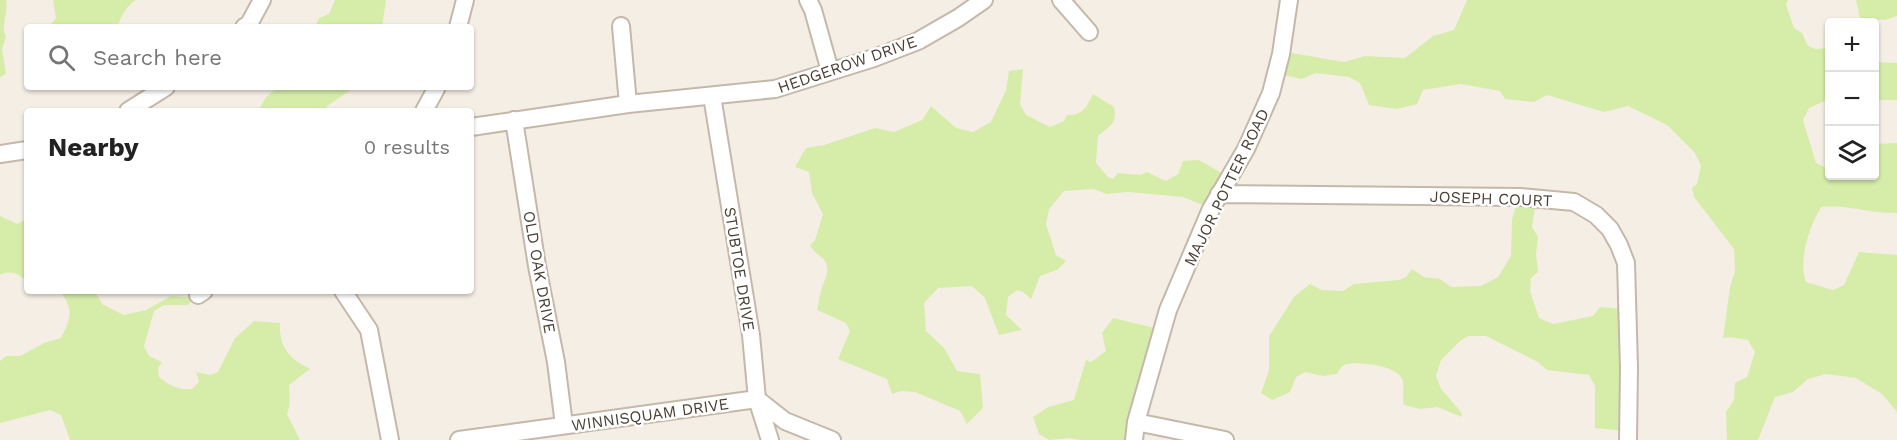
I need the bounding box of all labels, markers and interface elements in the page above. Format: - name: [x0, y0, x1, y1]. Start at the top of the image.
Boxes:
- map controls: [1825, 18, 1879, 180]
- button: +: [1825, 18, 1879, 72]
- search box: [24, 24, 474, 90]
- street label: HEDGEROW DRIVE: [775, 32, 919, 97]
- icon: search: [45, 41, 78, 74]
- text: Search here: [93, 45, 222, 70]
- button: −: [1825, 72, 1879, 126]
- street label: MAJOR POTTER ROAD: [1180, 105, 1273, 269]
- button: layers: [1825, 126, 1879, 180]
- text: Nearby: [48, 132, 139, 162]
- text: 0 results: [364, 135, 450, 159]
- street label: JOSEPH COURT: [1429, 187, 1553, 210]
- street label: STUBTOE DRIVE: [720, 206, 759, 333]
- street label: OLD OAK DRIVE: [519, 209, 560, 335]
- street label: WINNISQUAM DRIVE: [570, 394, 730, 435]

